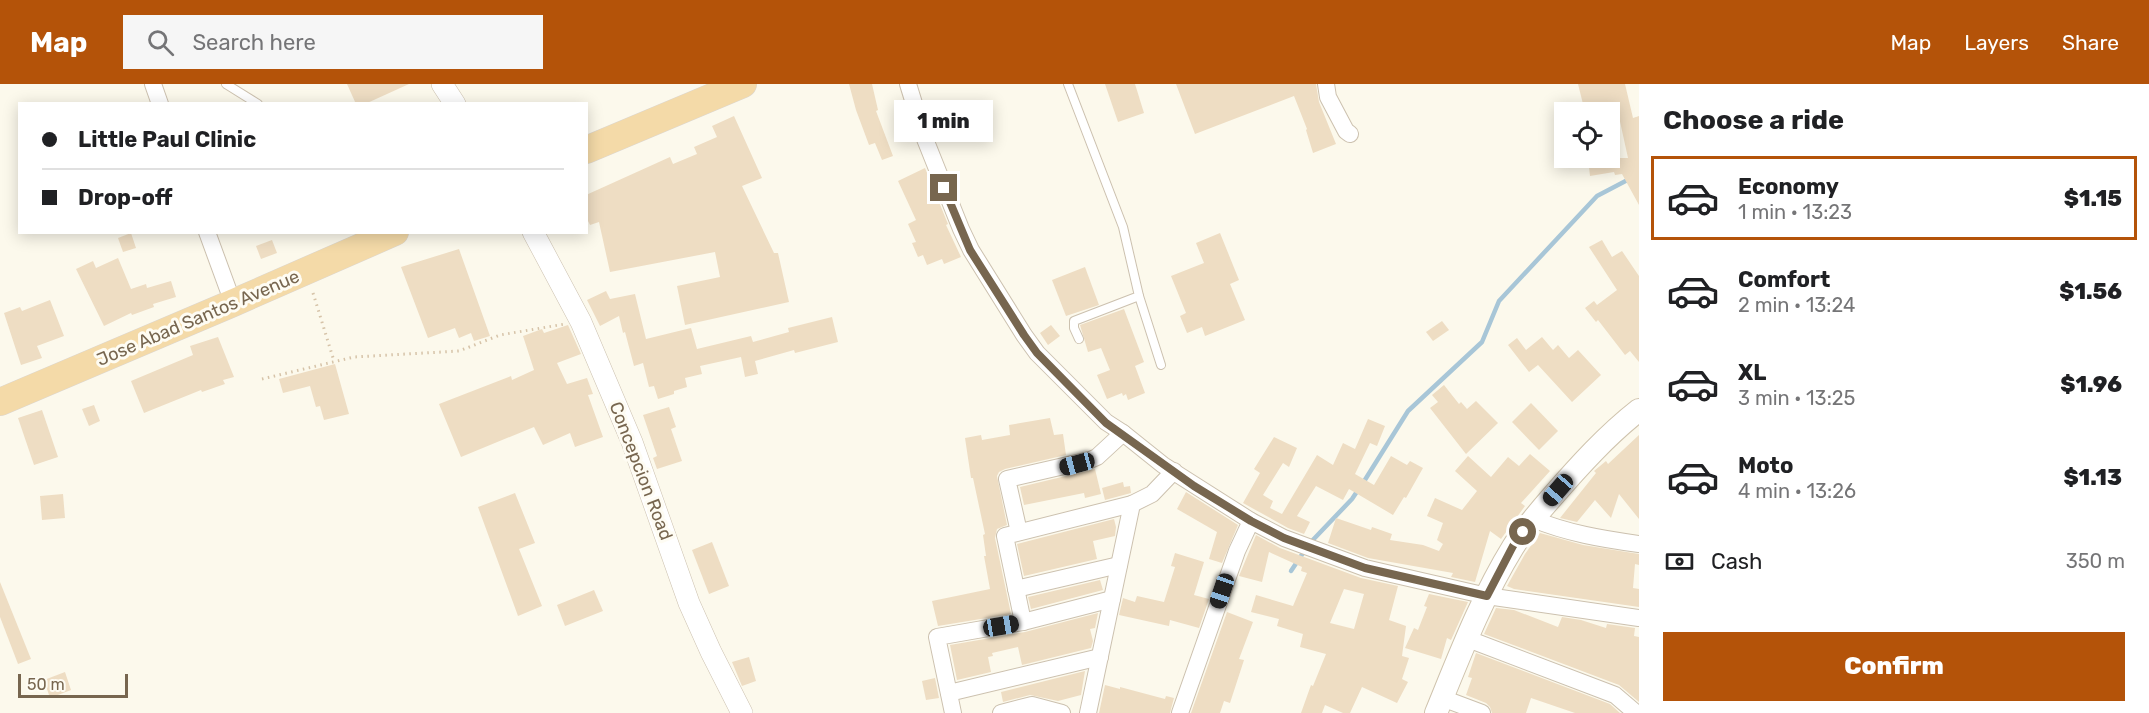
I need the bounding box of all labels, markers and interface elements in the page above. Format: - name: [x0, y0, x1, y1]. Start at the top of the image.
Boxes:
- search box: [123, 15, 543, 69]
- text: Map: [30, 26, 87, 59]
- icon: search: [144, 26, 177, 59]
- text: Search here: [192, 29, 316, 56]
- text: Map: [1890, 30, 1931, 55]
- text: Layers: [1964, 30, 2029, 55]
- text: Share: [2062, 30, 2119, 55]
- callout: 1 min: [894, 101, 994, 143]
- map controls: [1554, 102, 1620, 168]
- button: locate: [1554, 102, 1620, 168]
- text: Choose a ride: [1663, 104, 1844, 136]
- text: 1 min: [917, 109, 970, 133]
- text: Little Paul Clinic: [78, 126, 256, 153]
- icon: car: [1666, 171, 1720, 225]
- text: Economy: [1738, 173, 1839, 200]
- route end: [930, 174, 957, 201]
- text: Drop-off: [78, 184, 173, 211]
- text: $1.15: [2064, 185, 2122, 212]
- text: 1 min · 13:23: [1738, 200, 1852, 224]
- icon: car: [1666, 264, 1720, 318]
- street label: Jose Abad Santos Avenue: [93, 265, 303, 371]
- text: Comfort: [1738, 266, 1830, 293]
- text: $1.56: [2059, 278, 2122, 305]
- text: 2 min · 13:24: [1738, 293, 1855, 317]
- icon: car: [1666, 357, 1720, 411]
- text: XL: [1738, 359, 1766, 386]
- text: $1.96: [2060, 371, 2122, 398]
- text: 3 min · 13:25: [1738, 386, 1855, 410]
- street label: Concepcion Road: [604, 399, 678, 543]
- icon: car: [1666, 450, 1720, 504]
- car: [1057, 451, 1097, 477]
- text: Moto: [1738, 452, 1793, 479]
- text: $1.13: [2063, 464, 2122, 491]
- car: [1539, 471, 1577, 509]
- text: 4 min · 13:26: [1738, 479, 1856, 503]
- route start: [1509, 518, 1536, 545]
- icon: cash: [1663, 545, 1696, 578]
- text: Cash: [1711, 548, 1762, 575]
- text: 350 m: [2066, 549, 2125, 573]
- car: [1208, 571, 1236, 611]
- car: [982, 614, 1020, 638]
- button: Confirm: [1663, 632, 2125, 701]
- scale bar: [18, 671, 128, 698]
- text: 50 m: [27, 675, 65, 694]

